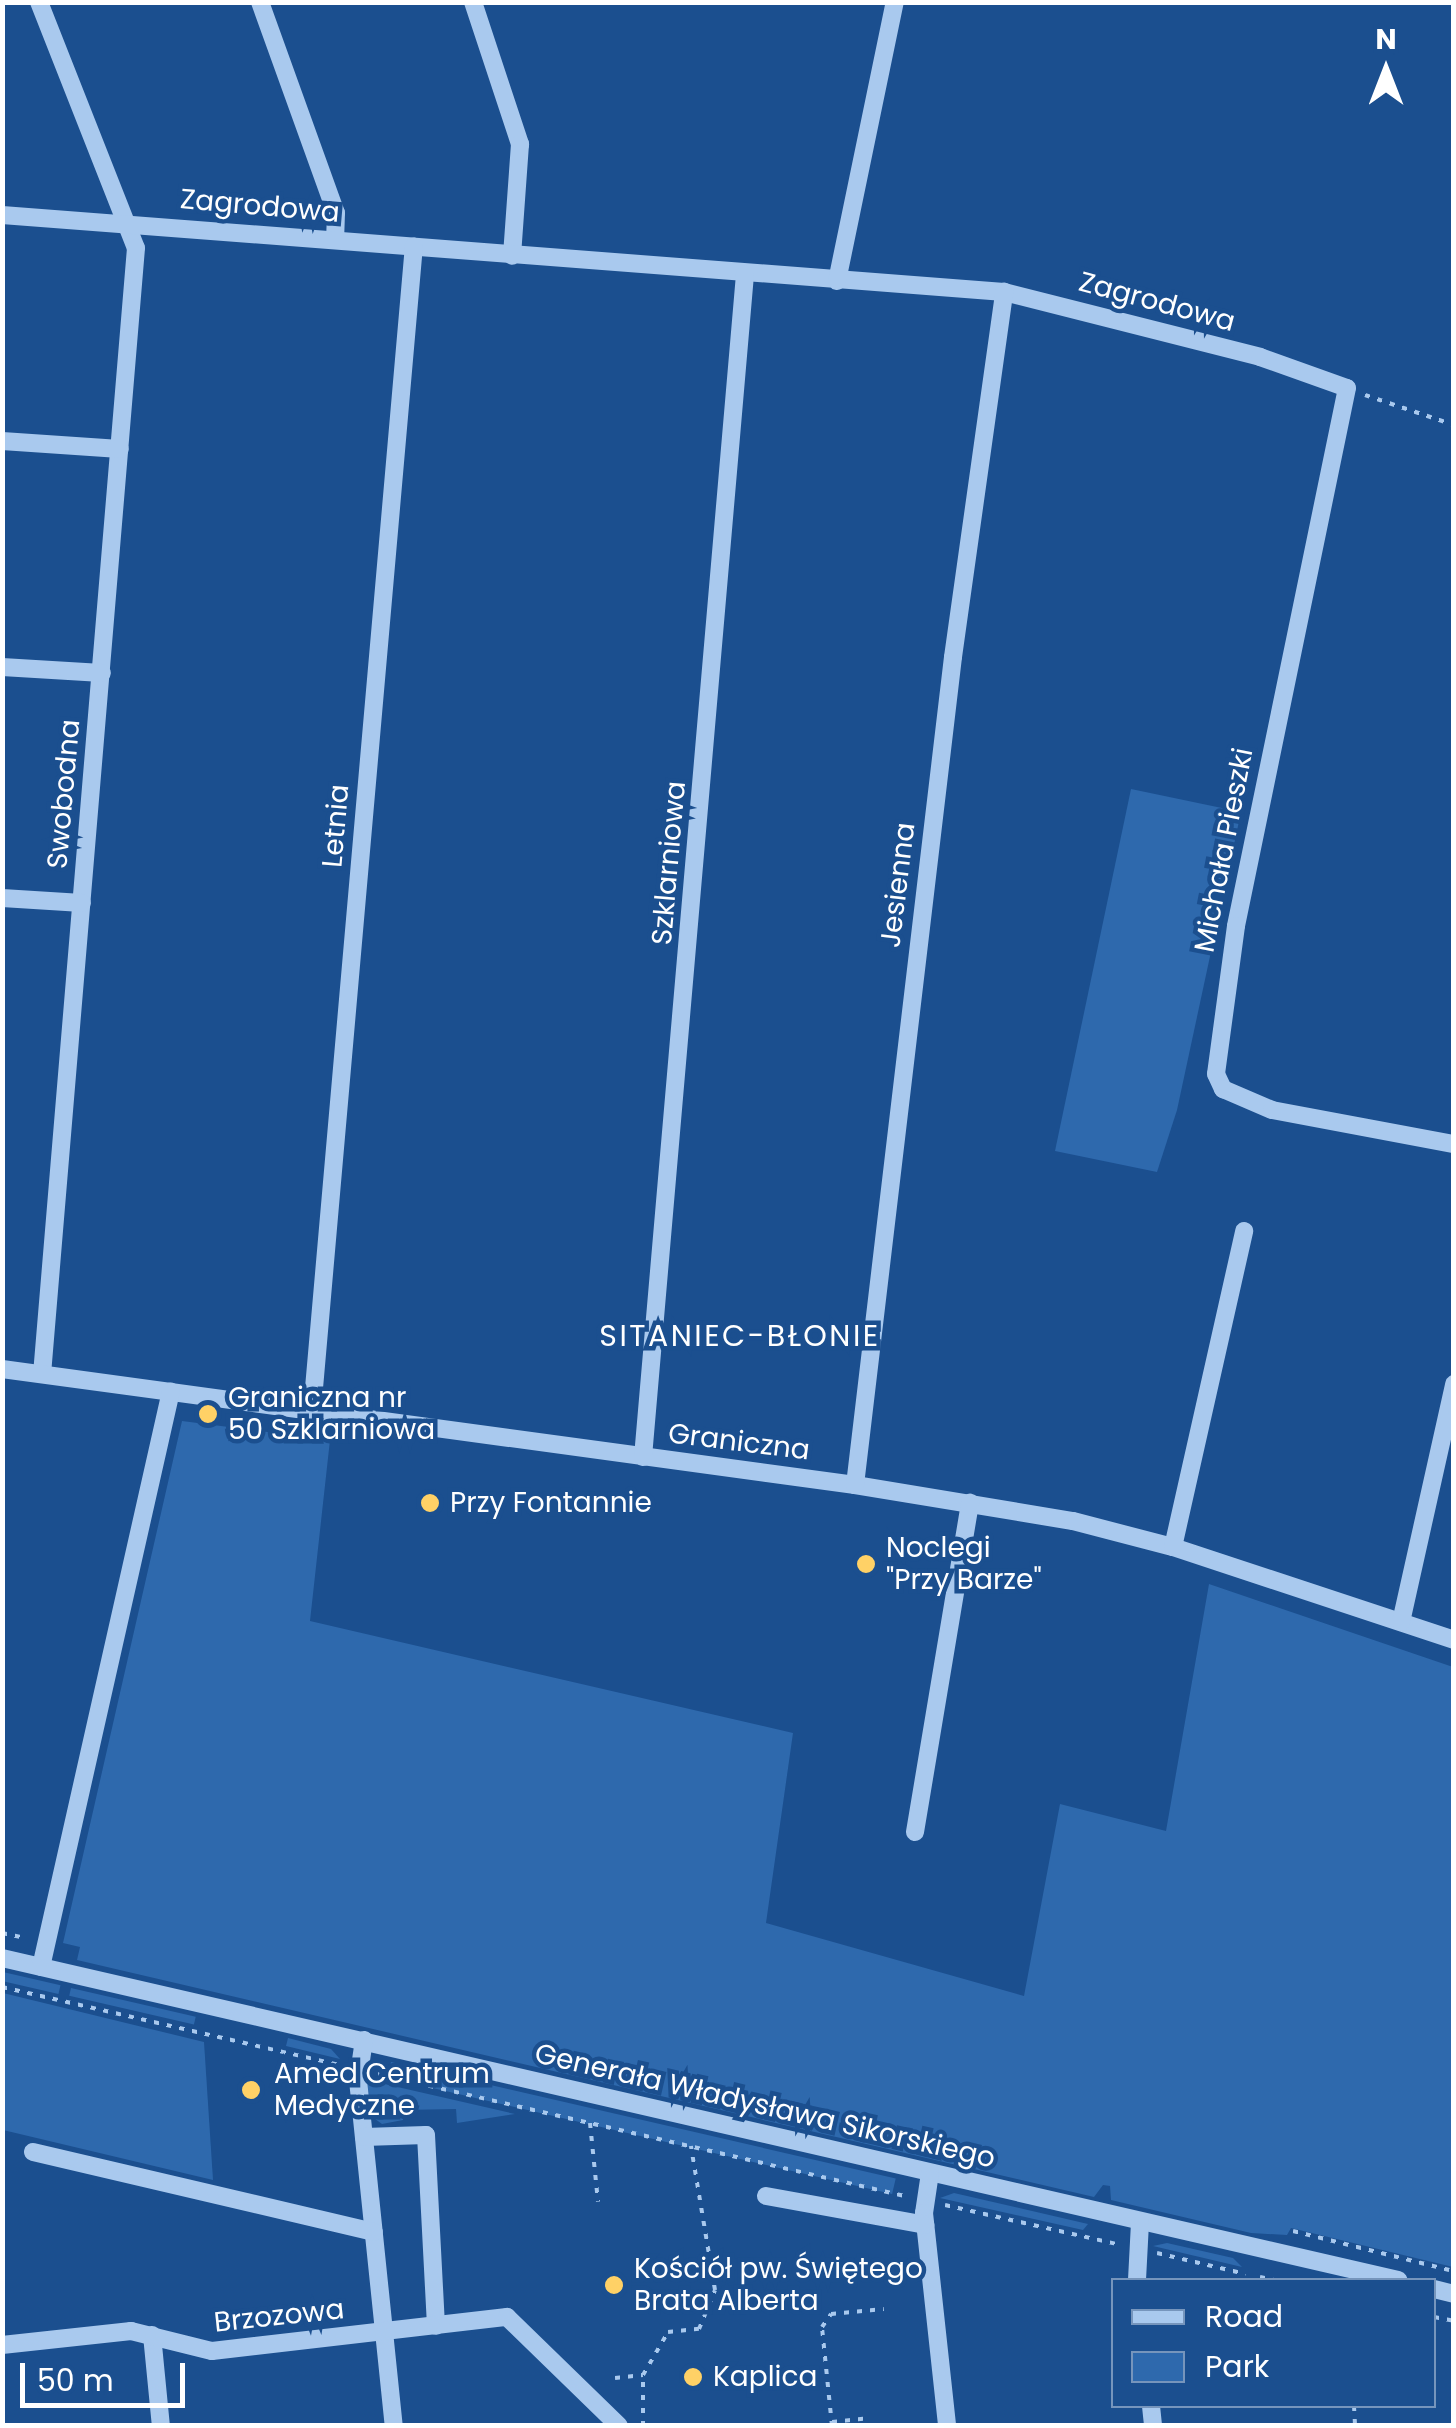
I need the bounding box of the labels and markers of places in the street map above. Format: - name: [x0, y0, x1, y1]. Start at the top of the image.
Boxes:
- place label: Graniczna nr 50 Szklarniowa: [228, 1381, 435, 1447]
- marker: Graniczna nr 50 Szklarniowa: [197, 1403, 219, 1425]
- place label: Przy Fontannie: [450, 1486, 652, 1520]
- marker: Przy Fontannie: [419, 1492, 441, 1514]
- place label: Noclegi "Przy Barze": [886, 1531, 1042, 1597]
- marker: Noclegi "Przy Barze": [855, 1553, 877, 1575]
- place label: Amed Centrum Medyczne: [274, 2057, 490, 2123]
- marker: Amed Centrum Medyczne: [238, 2077, 264, 2103]
- place label: Kościół pw. Świętego Brata Alberta: [634, 2252, 923, 2318]
- marker: Kościół pw. Świętego Brata Alberta: [603, 2274, 625, 2296]
- place label: Kaplica: [713, 2360, 817, 2394]
- marker: Kaplica: [682, 2366, 704, 2388]

